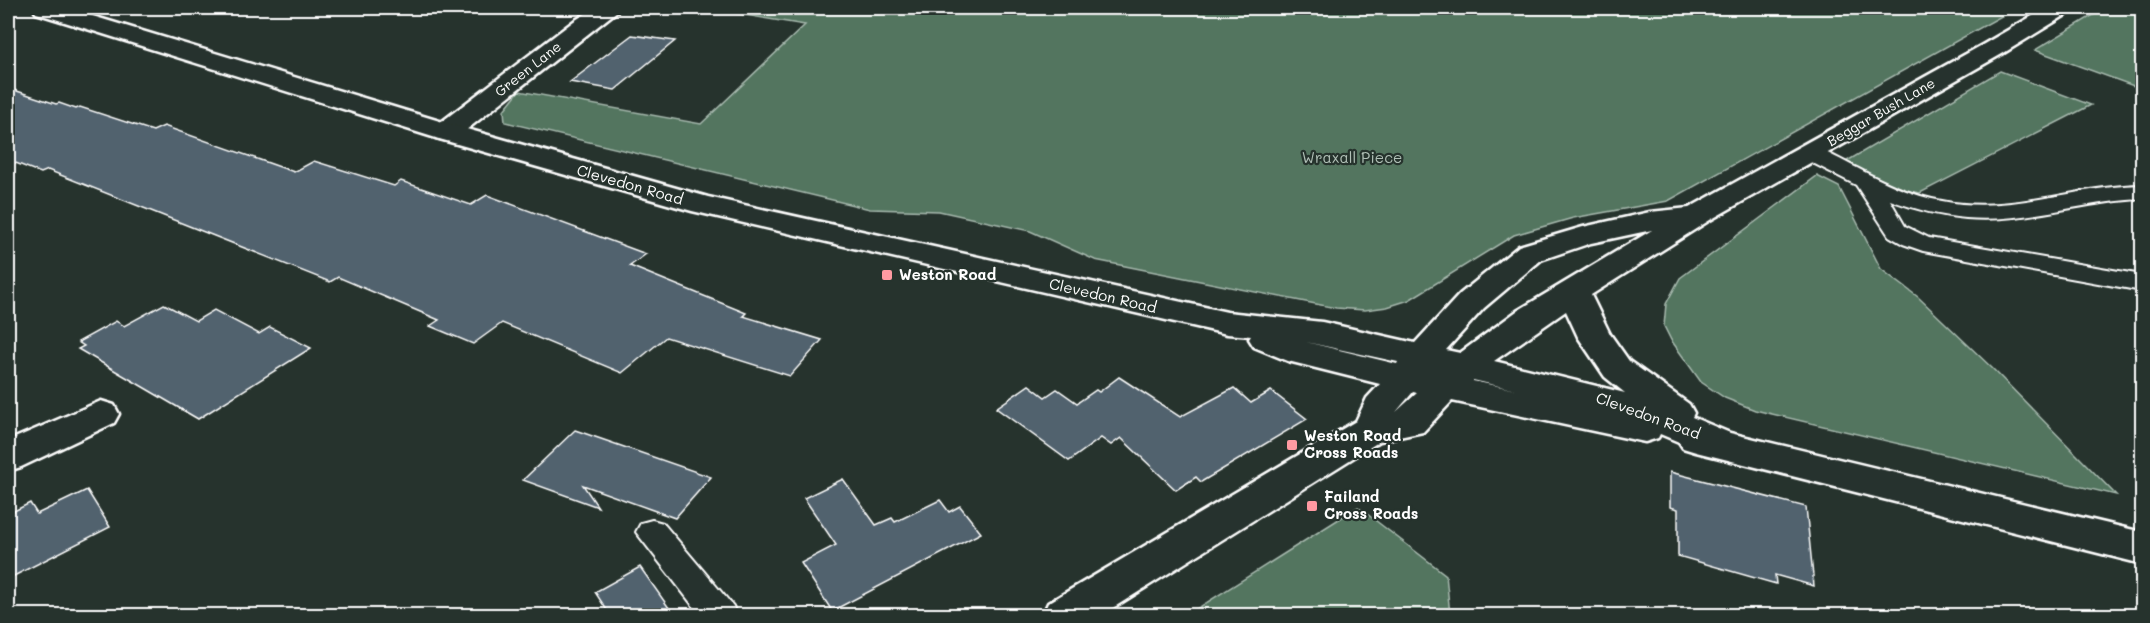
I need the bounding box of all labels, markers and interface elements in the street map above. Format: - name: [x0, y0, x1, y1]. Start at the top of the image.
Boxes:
- street label: Green Lane: [491, 37, 565, 101]
- street label: Beggar Bush Lane: [1823, 73, 1938, 150]
- park label: Wraxall Piece: [1302, 147, 1402, 167]
- street label: Clevedon Road: [575, 159, 686, 209]
- place label: Weston Road: [899, 264, 997, 284]
- marker: Weston Road: [880, 268, 894, 282]
- street label: Clevedon Road: [1047, 273, 1159, 317]
- street label: Clevedon Road: [1593, 387, 1703, 443]
- place label: Weston Road Cross Roads: [1304, 425, 1402, 462]
- marker: Weston Road Cross Roads: [1285, 438, 1299, 452]
- place label: Failand Cross Roads: [1324, 486, 1418, 523]
- marker: Failand Cross Roads: [1305, 499, 1319, 513]

